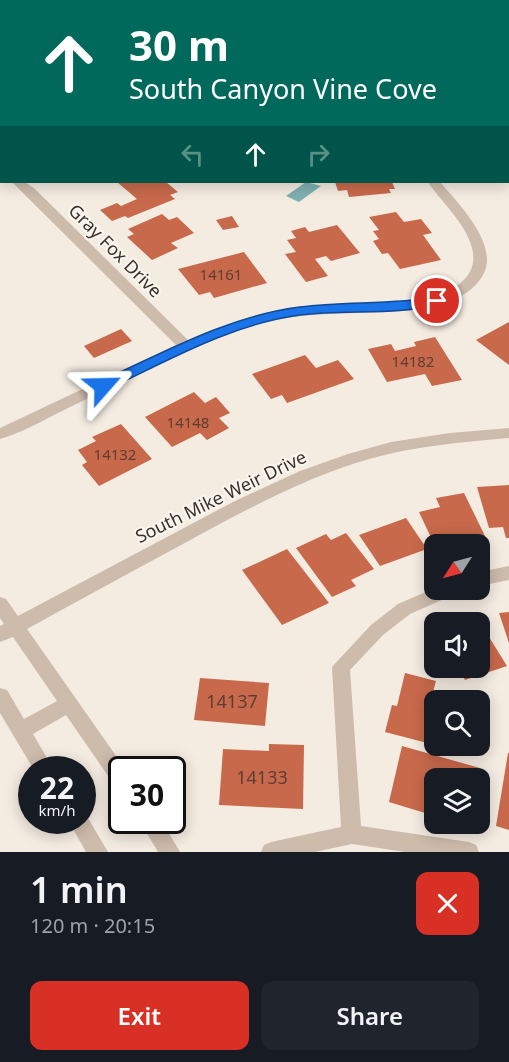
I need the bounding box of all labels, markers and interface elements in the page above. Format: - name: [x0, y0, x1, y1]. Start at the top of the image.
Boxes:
- text: 30 m: [129, 16, 229, 73]
- icon: ahead: [30, 24, 108, 102]
- text: South Canyon Vine Cove: [129, 70, 437, 107]
- icon: left: [176, 138, 209, 171]
- icon: ahead: [239, 138, 272, 171]
- icon: right: [302, 138, 335, 171]
- street label: Gray Fox Drive: [64, 198, 168, 302]
- house number: 14161: [200, 264, 242, 284]
- pin: [411, 275, 462, 326]
- icon: arrive: [420, 284, 453, 317]
- house number: 14182: [392, 351, 434, 371]
- position arrow: [71, 354, 135, 418]
- house number: 14148: [167, 412, 209, 432]
- house number: 14132: [94, 444, 136, 464]
- street label: South Mike Weir Drive: [131, 444, 310, 548]
- north arrow: [424, 534, 490, 600]
- map controls: [424, 534, 490, 834]
- button: sound: [424, 612, 490, 678]
- house number: 14137: [206, 689, 258, 713]
- button: search: [424, 690, 490, 756]
- speed limit sign: 30: [108, 756, 186, 834]
- house number: 14133: [236, 765, 288, 789]
- text: 22: [40, 767, 74, 808]
- button: layers: [424, 768, 490, 834]
- text: km/h: [39, 800, 75, 820]
- text: 1 min: [30, 865, 128, 914]
- button: close: [416, 872, 479, 935]
- text: 120 m · 20:15: [30, 912, 155, 939]
- button: Exit: [30, 981, 249, 1050]
- button: Share: [261, 981, 479, 1050]

